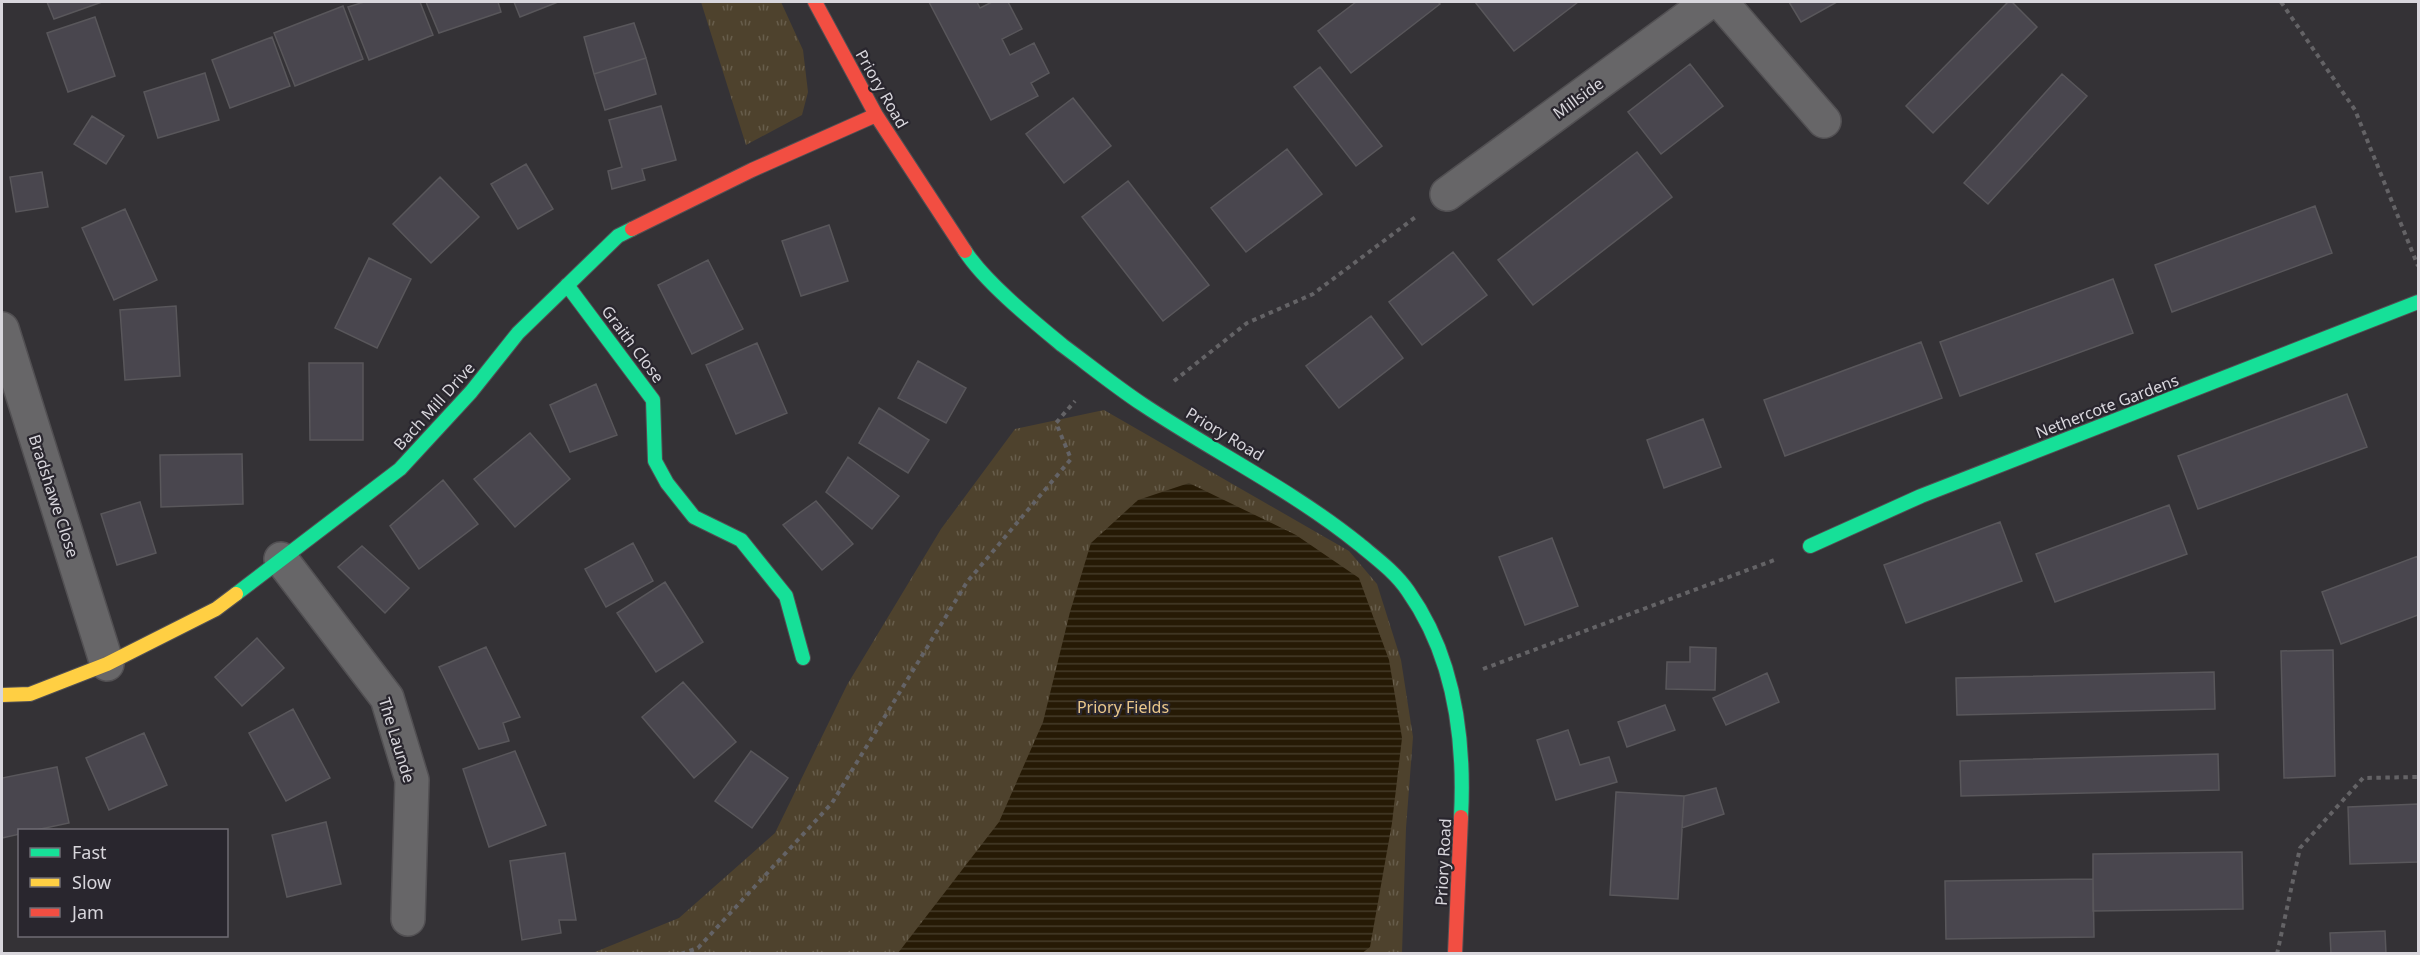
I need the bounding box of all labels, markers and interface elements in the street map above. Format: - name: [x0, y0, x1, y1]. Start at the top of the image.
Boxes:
- street label: Priory Road: [851, 46, 913, 132]
- street label: Millside: [1548, 72, 1608, 124]
- street label: Graith Close: [597, 301, 669, 387]
- street label: Bach Mill Drive: [388, 357, 480, 455]
- street label: Nethercote Gardens: [2032, 369, 2182, 443]
- street label: Priory Road: [1182, 402, 1268, 466]
- street label: Bradshawe Close: [24, 432, 84, 560]
- street label: The Launde: [374, 695, 420, 785]
- park label: Priory Fields: [1077, 696, 1169, 718]
- street label: Priory Road: [1430, 818, 1456, 906]
- legend: [18, 829, 228, 937]
- text: Fast: [72, 840, 107, 864]
- text: Slow: [72, 870, 111, 894]
- text: Jam: [70, 900, 104, 924]

